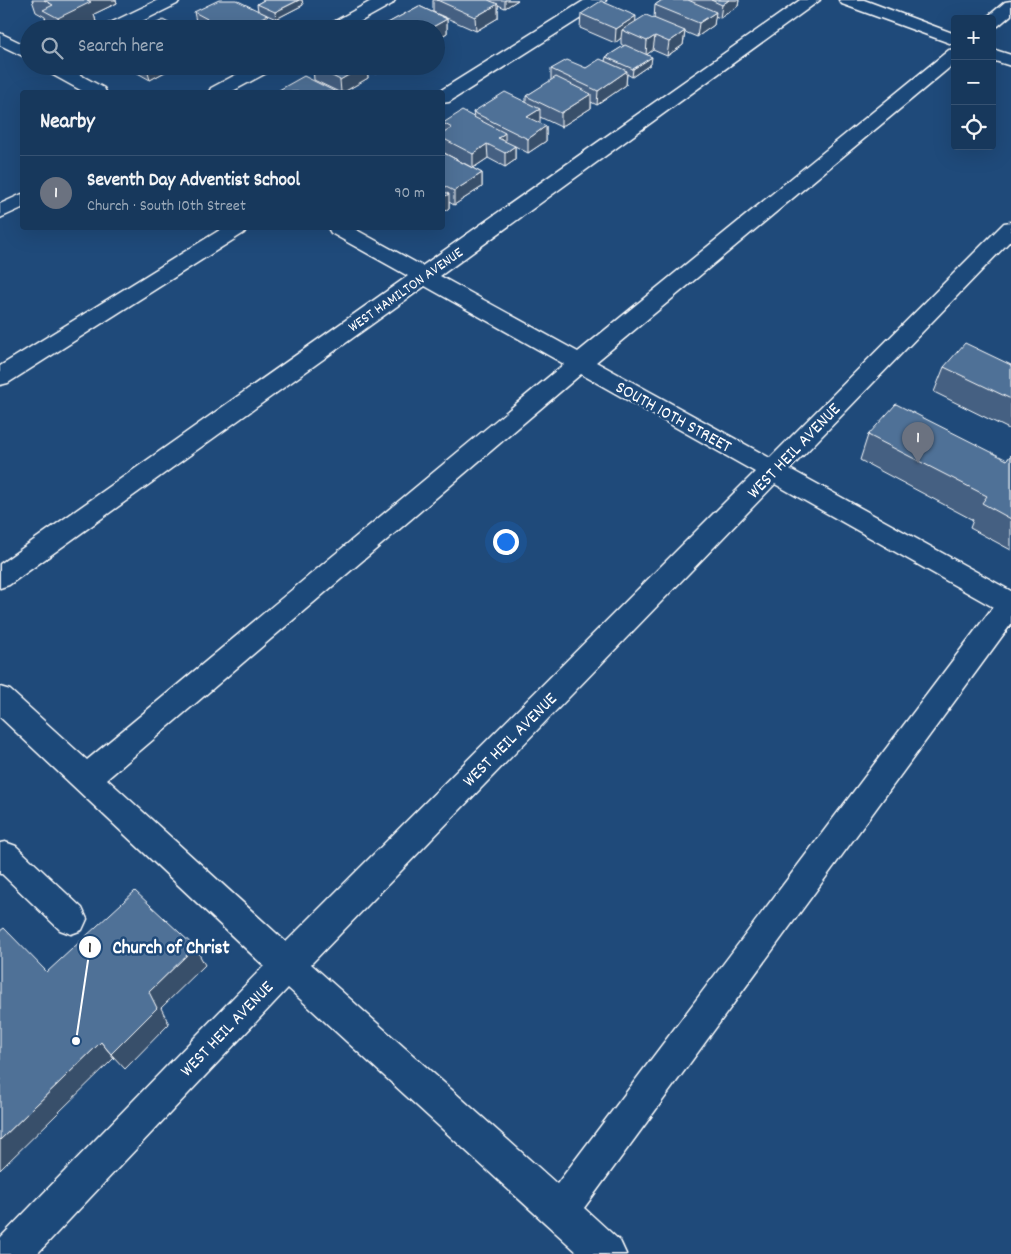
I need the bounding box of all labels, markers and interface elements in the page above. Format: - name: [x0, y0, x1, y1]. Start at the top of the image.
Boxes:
- map controls: [951, 15, 996, 150]
- button: +: [951, 15, 996, 60]
- search box: [20, 20, 445, 75]
- icon: search: [38, 34, 66, 62]
- text: Search here: [78, 34, 164, 61]
- button: −: [951, 60, 996, 105]
- button: locate: [951, 105, 996, 150]
- text: Nearby: [40, 108, 95, 138]
- text: Seventh Day Adventist School: [87, 168, 300, 195]
- text: 1: [54, 182, 58, 205]
- text: 90 m: [394, 182, 425, 205]
- text: Church · South 10th Street: [87, 195, 246, 218]
- street label: WEST HAMILTON AVENUE: [344, 243, 468, 339]
- street label: SOUTH 10TH STREET: [610, 376, 735, 460]
- street label: WEST HEIL AVENUE: [743, 398, 847, 505]
- pin: 1: [902, 422, 934, 463]
- your location: [493, 529, 519, 555]
- street label: WEST HEIL AVENUE: [458, 688, 564, 794]
- callout: Church of Christ: [78, 930, 240, 964]
- text: Church of Christ: [112, 936, 230, 963]
- text: 1: [88, 938, 92, 960]
- street label: WEST HEIL AVENUE: [176, 976, 280, 1083]

